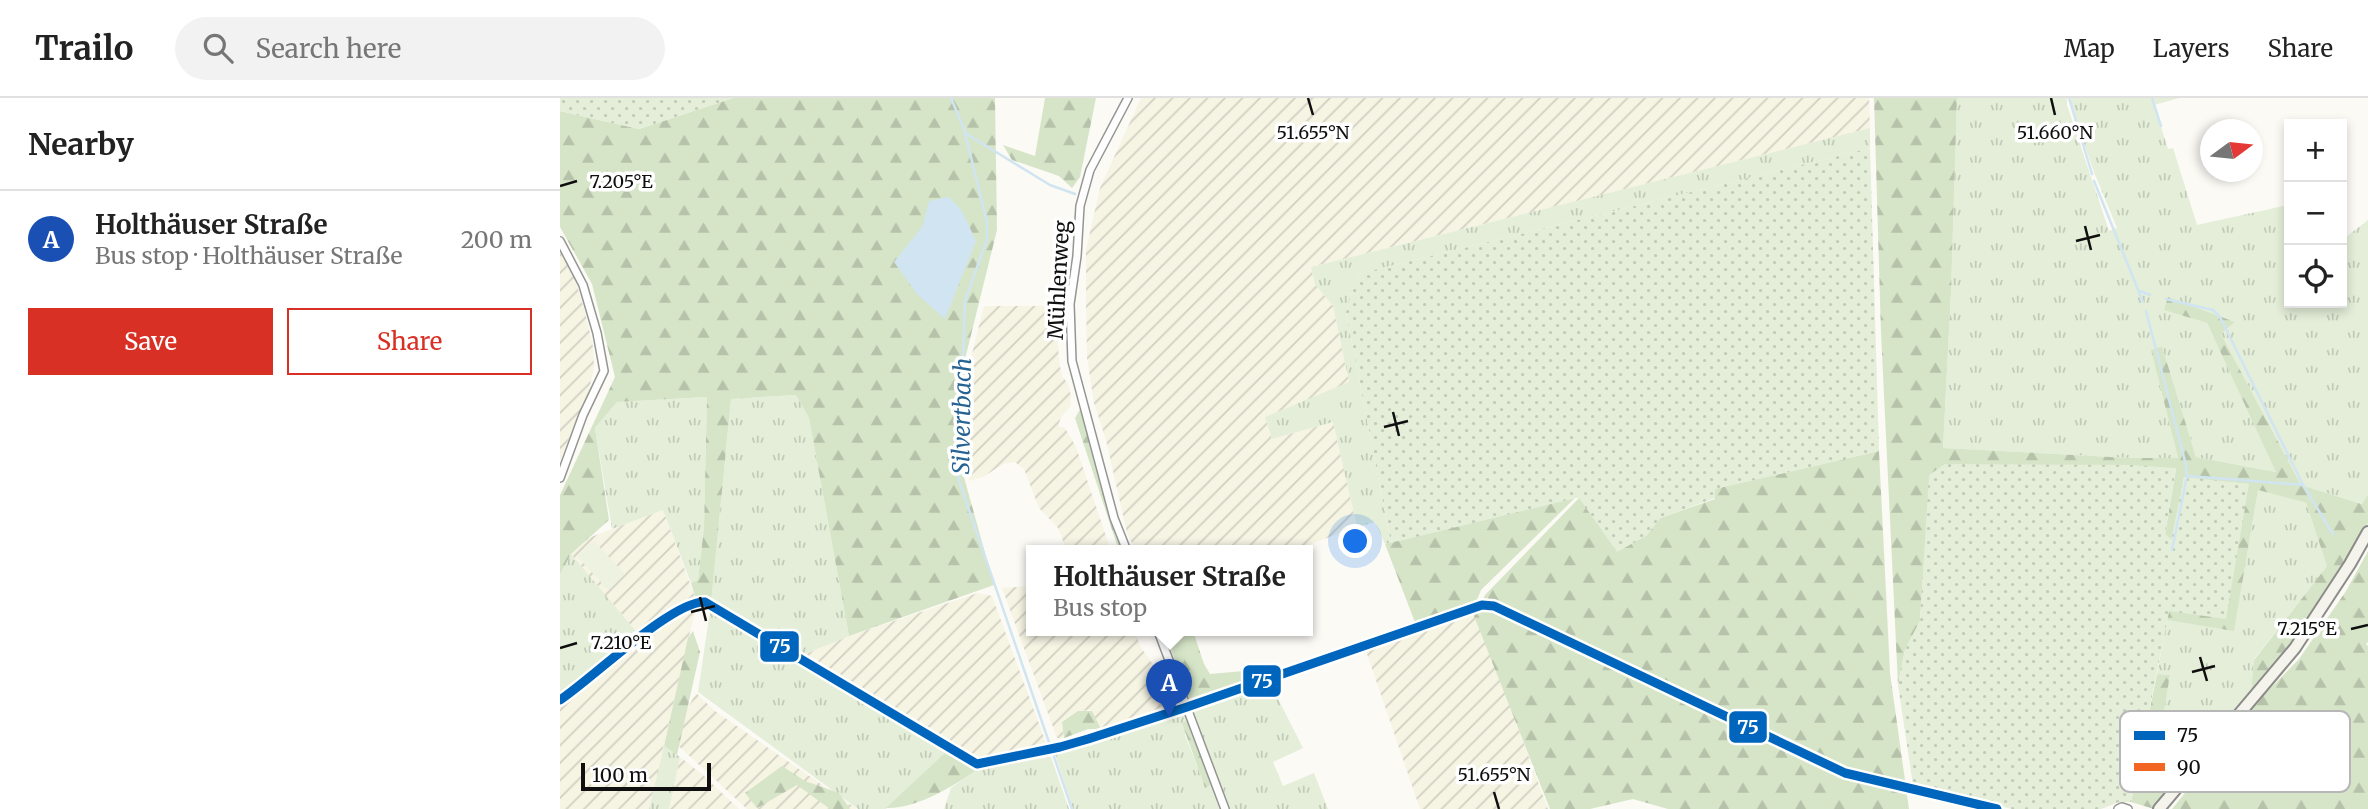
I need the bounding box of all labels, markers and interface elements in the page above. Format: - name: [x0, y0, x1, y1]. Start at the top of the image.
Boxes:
- search box: [175, 17, 665, 80]
- text: Trailo: [35, 28, 133, 69]
- icon: search: [199, 29, 237, 67]
- text: Search here: [255, 32, 401, 65]
- text: Map: [2064, 33, 2115, 64]
- text: Layers: [2153, 33, 2229, 64]
- text: Share: [2267, 33, 2333, 64]
- north arrow: [2200, 119, 2263, 182]
- map controls: [2284, 119, 2347, 308]
- button: +: [2284, 119, 2347, 182]
- text: 51.655°N: [1277, 121, 1350, 144]
- text: 51.660°N: [2017, 121, 2093, 144]
- text: Nearby: [28, 125, 134, 163]
- text: 7.205°E: [589, 170, 653, 193]
- button: −: [2284, 182, 2347, 245]
- text: Holthäuser Straße: [95, 208, 328, 241]
- street label: Mühlenweg: [1042, 219, 1075, 340]
- text: A: [43, 225, 59, 254]
- text: 200 m: [461, 225, 532, 254]
- text: Bus stop · Holthäuser Straße: [95, 241, 402, 270]
- button: locate: [2284, 245, 2347, 308]
- button: Save: [28, 308, 273, 375]
- button: Share: [287, 308, 532, 375]
- water label: Silvertbach: [946, 357, 977, 475]
- your location: [1338, 524, 1372, 558]
- popup: [1026, 545, 1313, 636]
- text: Holthäuser Straße: [1053, 560, 1286, 593]
- text: Bus stop: [1053, 593, 1147, 622]
- text: 7.215°E: [2277, 617, 2337, 640]
- line badge: 75: [759, 630, 800, 663]
- text: 7.210°E: [591, 631, 652, 654]
- text: 75: [769, 634, 791, 658]
- pin: A: [1146, 659, 1192, 717]
- line badge: 75: [1242, 664, 1282, 698]
- text: 75: [1251, 669, 1273, 693]
- line badge: 75: [1728, 710, 1768, 744]
- legend: [2120, 711, 2350, 792]
- text: 75: [1737, 715, 1759, 739]
- text: 75: [2177, 723, 2198, 747]
- text: 90: [2177, 755, 2201, 779]
- scale bar: [581, 760, 710, 792]
- text: 100 m: [592, 763, 648, 787]
- text: 51.655°N: [1458, 763, 1531, 786]

